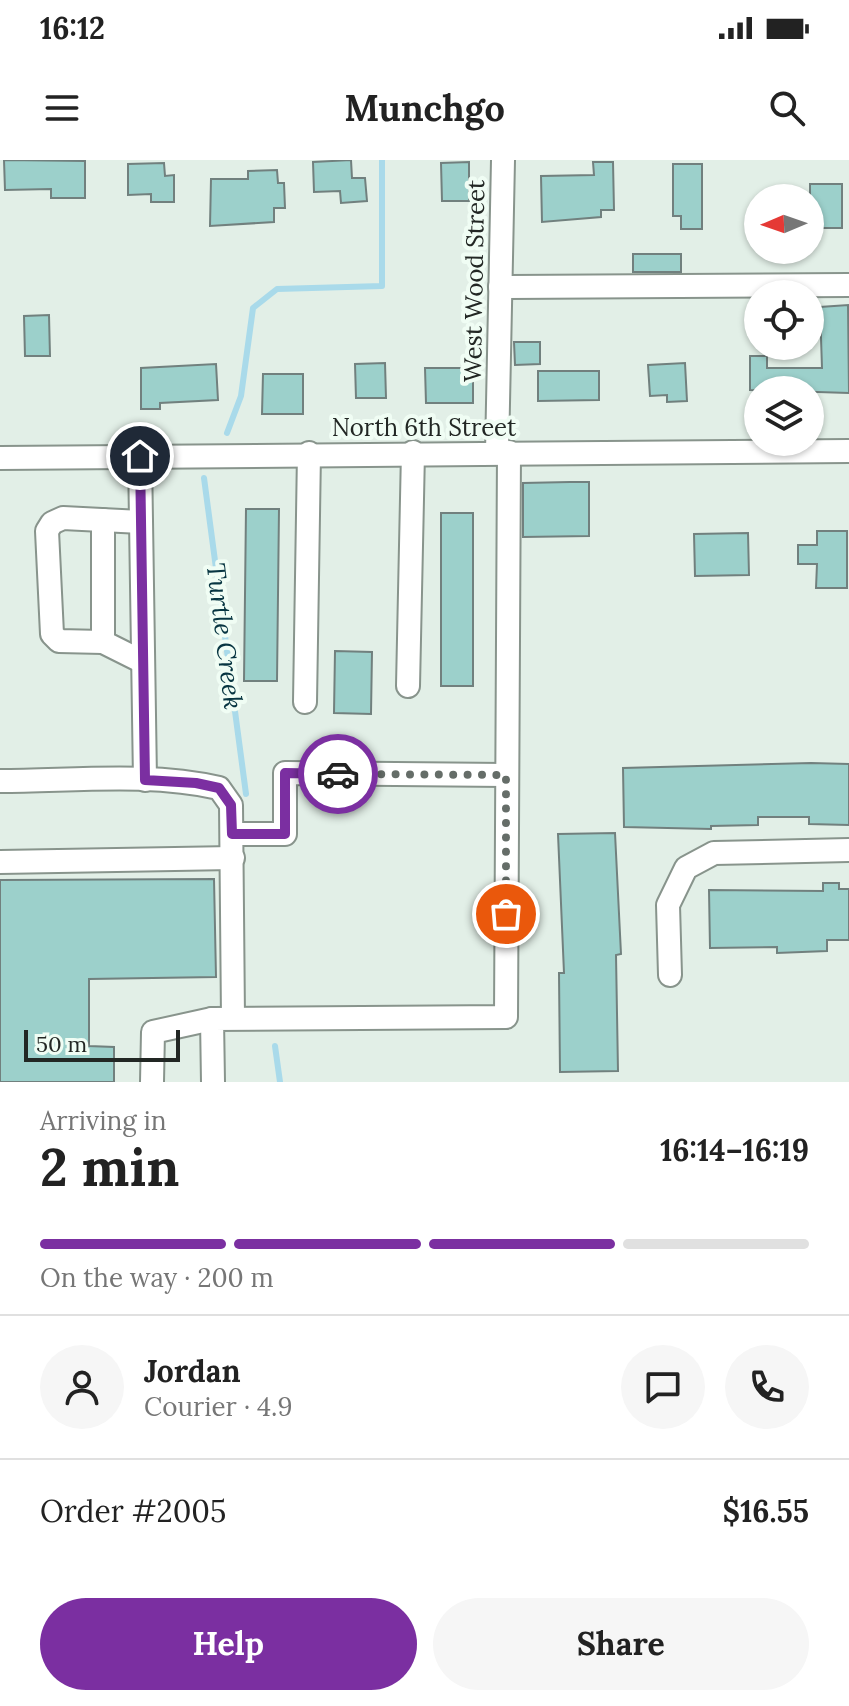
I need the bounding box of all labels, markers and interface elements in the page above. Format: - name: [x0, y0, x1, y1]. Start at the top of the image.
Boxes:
- text: 16:12: [40, 9, 105, 47]
- text: Munchgo: [344, 85, 505, 131]
- icon: menu: [40, 86, 84, 130]
- icon: search: [765, 86, 809, 130]
- street label: West Wood Street: [457, 179, 491, 382]
- north arrow: [744, 184, 824, 264]
- map controls: [744, 184, 824, 456]
- button: locate: [744, 280, 824, 360]
- button: layers: [744, 376, 824, 456]
- street label: North 6th Street: [332, 412, 517, 443]
- pin: [106, 422, 174, 490]
- icon: home: [118, 434, 162, 478]
- water label: Turtle Creek: [200, 561, 250, 711]
- courier: [298, 734, 378, 814]
- icon: car: [316, 752, 360, 796]
- pin: [472, 880, 540, 948]
- icon: bag: [484, 892, 528, 936]
- scale bar: [24, 1026, 180, 1062]
- text: 50 m: [36, 1030, 87, 1058]
- text: Arriving in: [40, 1104, 167, 1137]
- text: 16:14–16:19: [660, 1131, 809, 1169]
- text: 2 min: [40, 1134, 179, 1200]
- text: On the way · 200 m: [40, 1261, 274, 1294]
- button: person: [40, 1345, 124, 1429]
- button: chat: [621, 1345, 705, 1429]
- button: phone: [725, 1345, 809, 1429]
- text: Jordan: [144, 1352, 241, 1390]
- text: Courier · 4.9: [144, 1390, 293, 1423]
- text: Order #2005: [40, 1492, 226, 1530]
- text: $16.55: [723, 1492, 809, 1530]
- button: Help: [40, 1598, 417, 1690]
- button: Share: [433, 1598, 809, 1690]

